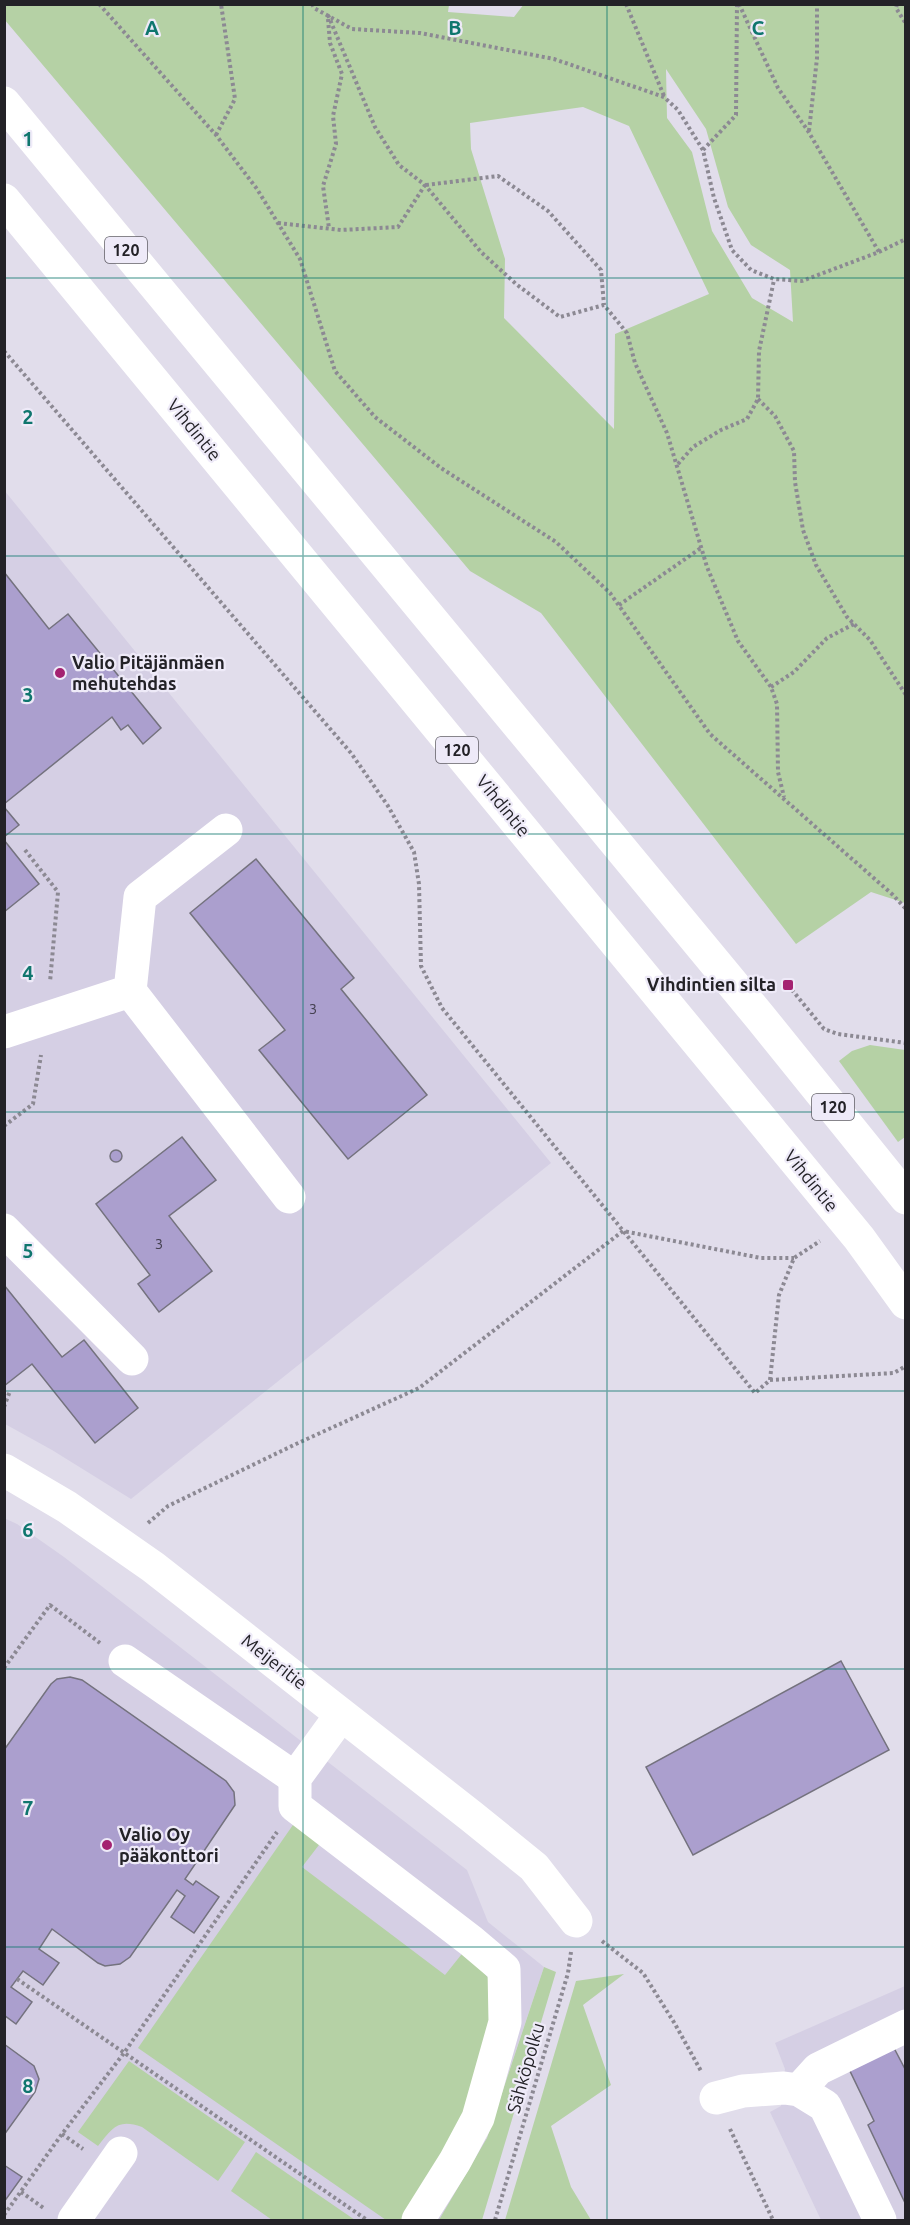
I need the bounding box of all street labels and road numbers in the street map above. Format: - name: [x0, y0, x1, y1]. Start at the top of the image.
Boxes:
- road number: 120: [105, 237, 147, 263]
- street label: Vihdintie: [164, 395, 226, 464]
- road number: 120: [436, 737, 478, 763]
- street label: Vihdintie: [473, 771, 535, 840]
- road number: 120: [812, 1094, 854, 1120]
- street label: Vihdintie: [781, 1146, 843, 1215]
- street label: Meijeritie: [238, 1630, 311, 1693]
- street label: Sähköpolku: [503, 2020, 548, 2115]

